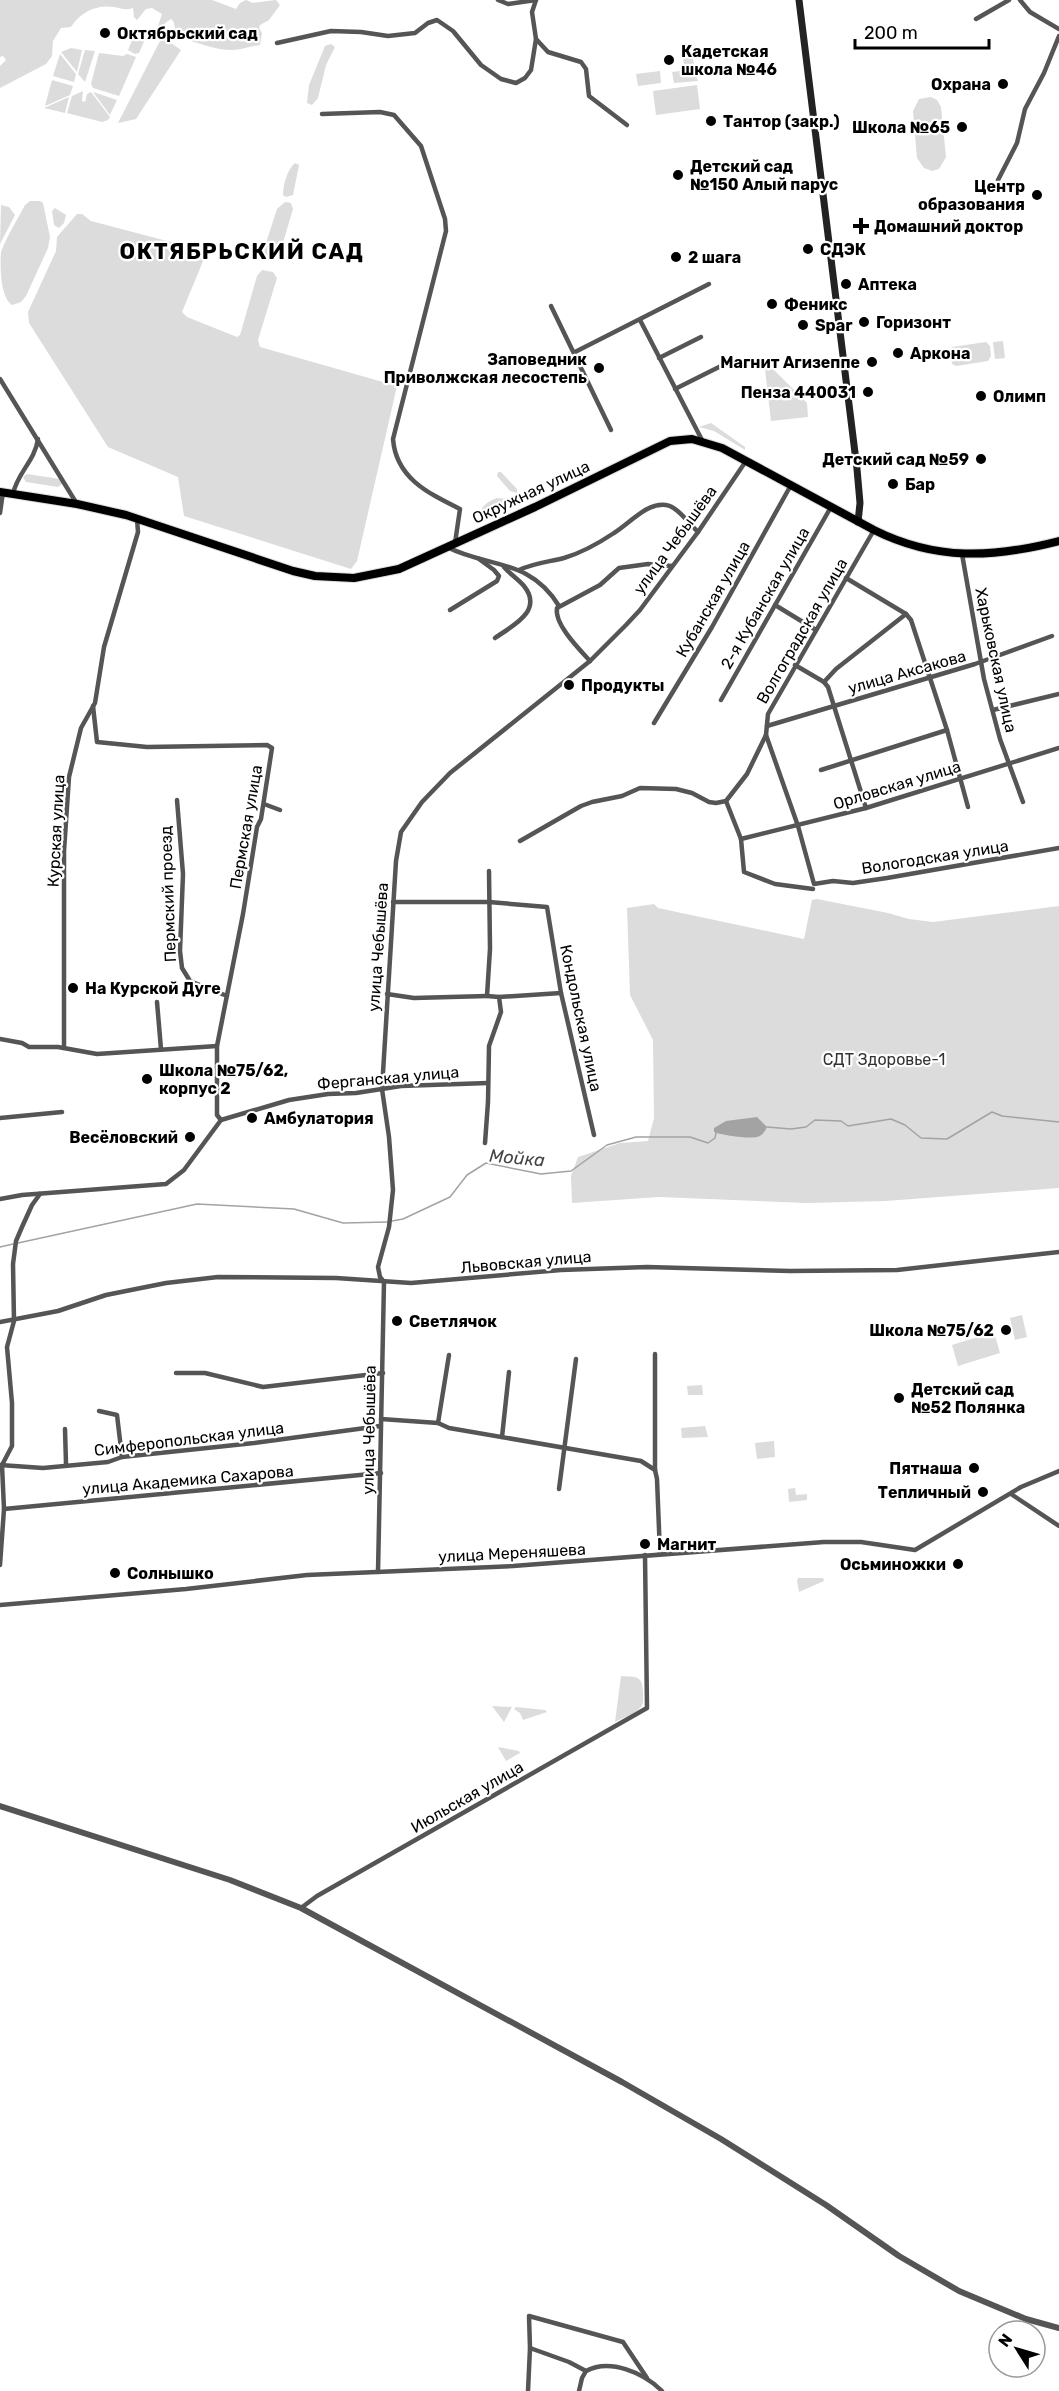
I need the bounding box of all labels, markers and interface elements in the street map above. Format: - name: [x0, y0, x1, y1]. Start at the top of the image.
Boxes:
- scale bar: [855, 12, 988, 50]
- text: 200 m: [864, 22, 918, 44]
- place label: Октябрьский сад: [117, 24, 258, 43]
- marker: Октябрьский сад: [98, 26, 112, 40]
- place label: Кадетская школа №46: [681, 42, 777, 79]
- marker: Кадетская школа №46: [662, 53, 676, 67]
- place label: Охрана: [931, 75, 991, 94]
- marker: Охрана: [996, 77, 1010, 91]
- place label: Тантор (закр.): [723, 112, 840, 131]
- marker: Тантор (закр.): [704, 114, 718, 128]
- place label: Школа №65: [852, 118, 950, 137]
- marker: Школа №65: [955, 120, 969, 134]
- place label: Детский сад №150 Алый парус: [690, 157, 838, 194]
- marker: Детский сад №150 Алый парус: [671, 168, 685, 182]
- place label: Центр образования: [918, 177, 1025, 214]
- marker: Центр образования: [1030, 188, 1044, 202]
- marker: Домашний доктор: [852, 217, 870, 235]
- place label: Домашний доктор: [874, 217, 1023, 236]
- district label: ОКТЯБРЬСКИЙ САД: [120, 238, 364, 265]
- place label: СДЭК: [820, 240, 866, 259]
- marker: СДЭК: [801, 242, 815, 256]
- place label: 2 шага: [688, 248, 741, 267]
- marker: 2 шага: [669, 250, 683, 264]
- place label: Аптека: [858, 275, 917, 294]
- marker: Аптека: [839, 277, 853, 291]
- place label: Феникс: [784, 295, 848, 314]
- marker: Феникс: [765, 297, 779, 311]
- place label: Горизонт: [876, 313, 951, 332]
- marker: Горизонт: [857, 315, 871, 329]
- place label: Spar: [815, 316, 853, 335]
- marker: Spar: [796, 318, 810, 332]
- place label: Аркона: [910, 344, 970, 363]
- marker: Аркона: [891, 346, 905, 360]
- place label: Заповедник Приволжская лесостепь: [384, 350, 587, 387]
- place label: Магнит Агизеппе: [720, 353, 860, 372]
- marker: Магнит Агизеппе: [865, 355, 879, 369]
- marker: Заповедник Приволжская лесостепь: [592, 361, 606, 375]
- place label: Пенза 440031: [741, 383, 856, 402]
- marker: Пенза 440031: [861, 385, 875, 399]
- place label: Олимп: [993, 387, 1046, 406]
- marker: Олимп: [974, 389, 988, 403]
- place label: Детский сад №59: [822, 450, 969, 469]
- marker: Детский сад №59: [974, 452, 988, 466]
- street label: Окружная улица: [469, 456, 593, 528]
- place label: Бар: [905, 475, 935, 494]
- marker: Бар: [886, 477, 900, 491]
- street label: улица Чебышёва: [629, 482, 721, 598]
- street label: 2-я Кубанская улица: [717, 524, 813, 672]
- street label: Кубанская улица: [672, 538, 754, 660]
- street label: Волгоградская улица: [753, 555, 851, 707]
- street label: Харьковская улица: [971, 586, 1021, 734]
- street label: улица Аксакова: [846, 646, 968, 698]
- place label: Продукты: [581, 676, 664, 695]
- marker: Продукты: [562, 678, 576, 692]
- street label: Орловская улица: [831, 757, 963, 813]
- street label: Пермская улица: [226, 763, 266, 891]
- street label: Курская улица: [44, 774, 68, 888]
- street label: Пермский проезд: [156, 825, 180, 963]
- street label: Вологодская улица: [860, 836, 1010, 878]
- street label: улица Чебышёва: [364, 882, 392, 1012]
- street label: Кондольская улица: [556, 943, 606, 1093]
- place label: На Курской Дуге: [85, 979, 221, 998]
- marker: На Курской Дуге: [66, 981, 80, 995]
- park label: СДТ Здоровье-1: [823, 1050, 945, 1069]
- place label: Школа №75/62, корпус 2: [159, 1061, 288, 1098]
- street label: Ферганская улица: [316, 1062, 460, 1094]
- marker: Школа №75/62, корпус 2: [140, 1072, 154, 1086]
- place label: Амбулатория: [264, 1109, 374, 1128]
- marker: Амбулатория: [245, 1111, 259, 1125]
- place label: Весёловский: [69, 1128, 178, 1147]
- marker: Весёловский: [183, 1130, 197, 1144]
- water label: Мойка: [488, 1145, 546, 1171]
- street label: Львовская улица: [460, 1247, 592, 1277]
- place label: Светлячок: [409, 1312, 497, 1331]
- marker: Светлячок: [390, 1314, 404, 1328]
- place label: Школа №75/62: [869, 1321, 994, 1340]
- marker: Школа №75/62: [999, 1323, 1013, 1337]
- street label: улица Чебышёва: [358, 1365, 380, 1495]
- place label: Детский сад №52 Полянка: [911, 1380, 1025, 1417]
- marker: Детский сад №52 Полянка: [892, 1391, 906, 1405]
- street label: Симферопольская улица: [93, 1418, 285, 1460]
- place label: Пятнаша: [889, 1459, 962, 1478]
- street label: улица Академика Сахарова: [82, 1461, 294, 1499]
- marker: Пятнаша: [967, 1461, 981, 1475]
- place label: Тепличный: [878, 1483, 971, 1502]
- marker: Тепличный: [976, 1485, 990, 1499]
- place label: Магнит: [657, 1535, 716, 1554]
- marker: Магнит: [638, 1537, 652, 1551]
- street label: улица Мереняшева: [438, 1540, 586, 1566]
- place label: Осьминожки: [840, 1555, 946, 1574]
- marker: Осьминожки: [951, 1557, 965, 1571]
- place label: Солнышко: [127, 1564, 214, 1583]
- marker: Солнышко: [108, 1566, 122, 1580]
- street label: Июльская улица: [407, 1757, 527, 1837]
- north arrow: [987, 2319, 1047, 2379]
- text: N: [994, 2330, 1016, 2351]

